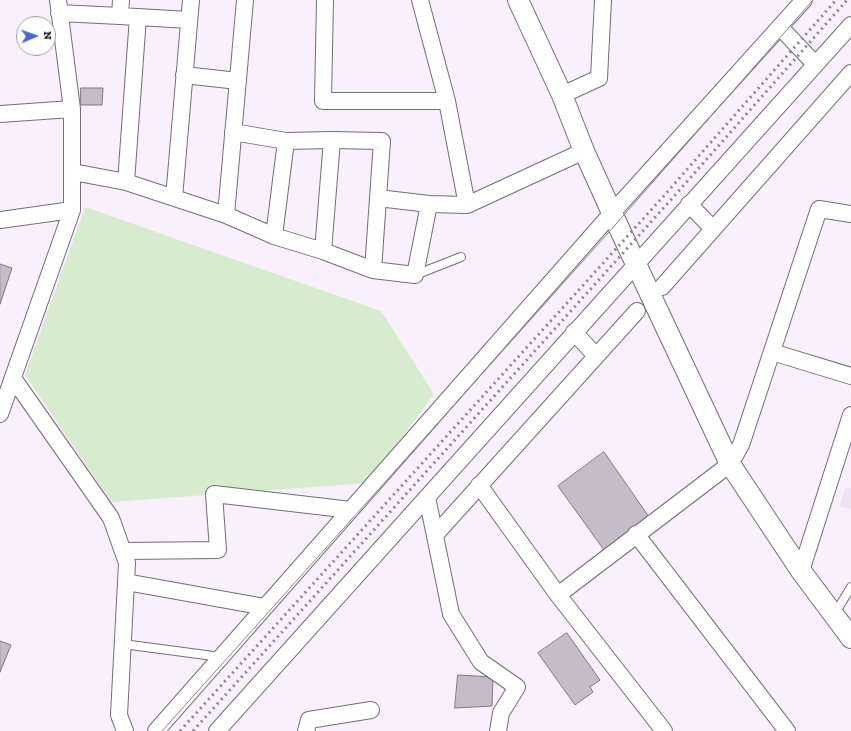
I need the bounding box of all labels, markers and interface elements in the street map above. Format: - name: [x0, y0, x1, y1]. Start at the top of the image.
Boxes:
- north arrow: [16, 16, 56, 56]
- text: N: [41, 31, 54, 40]

